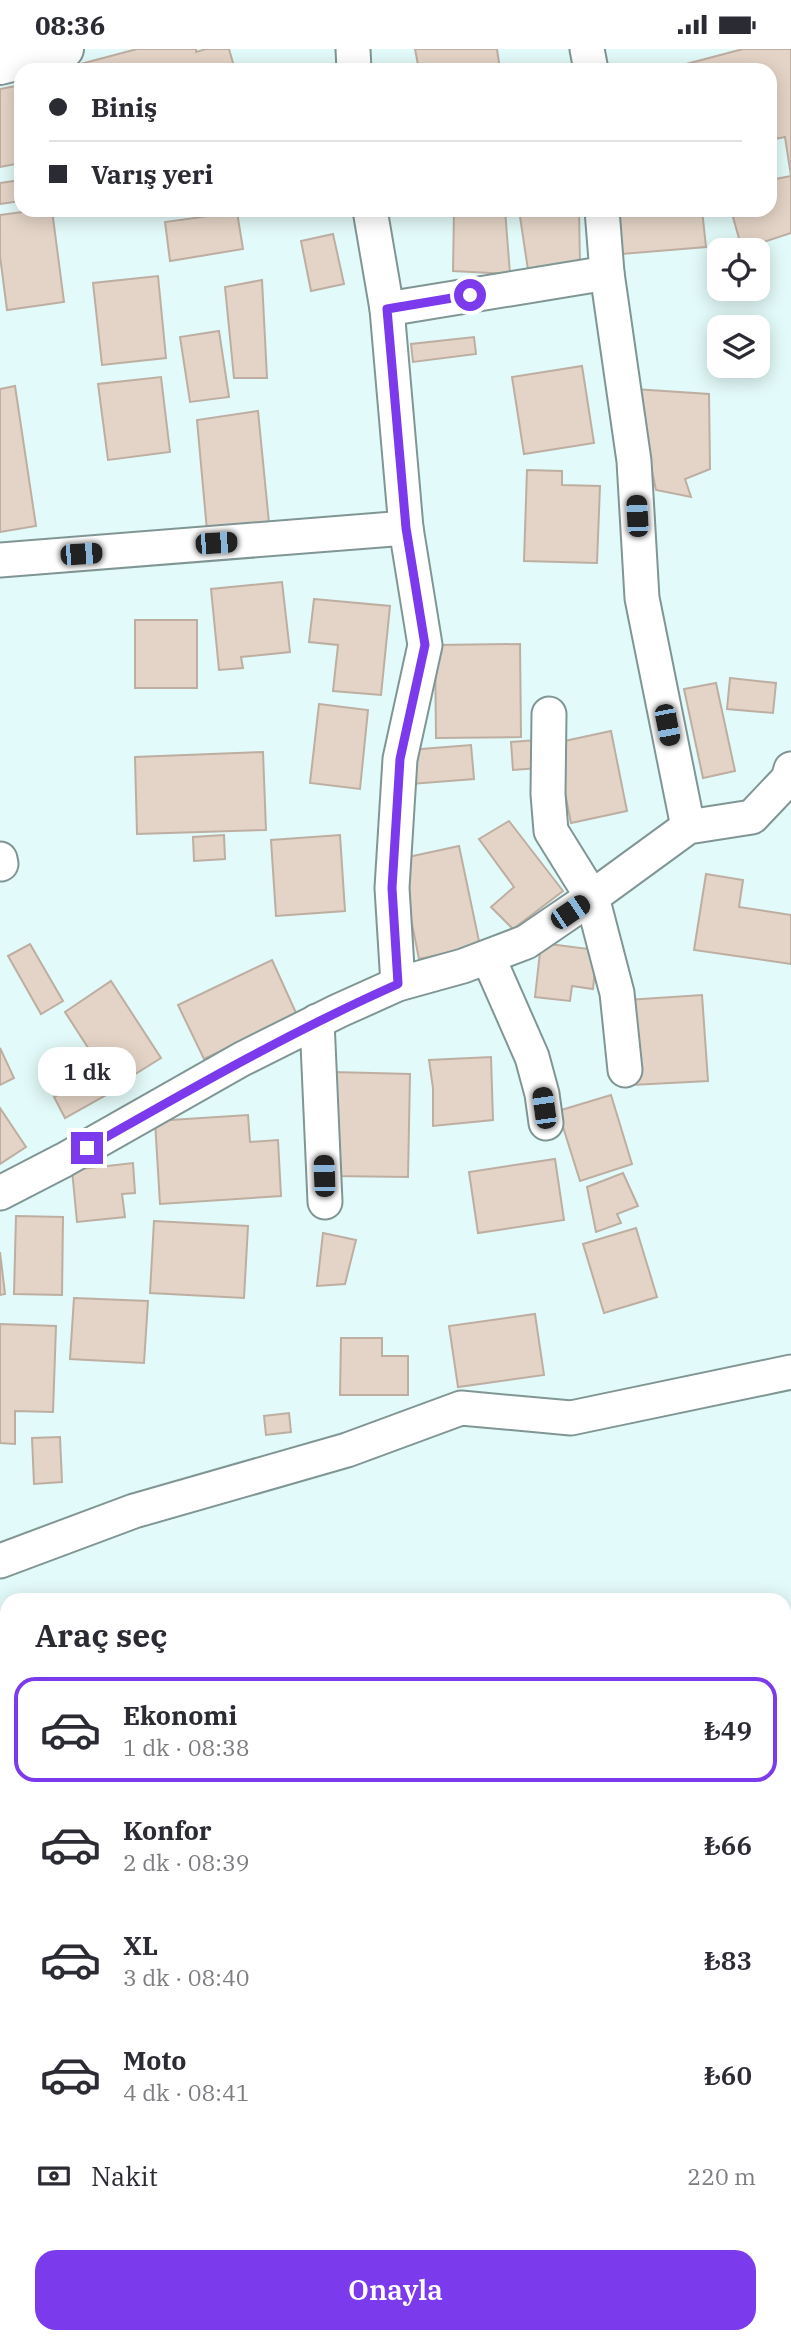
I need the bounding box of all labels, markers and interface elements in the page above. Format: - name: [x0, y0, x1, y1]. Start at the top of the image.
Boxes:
- text: 08:36: [35, 8, 105, 42]
- text: Biniş: [91, 90, 157, 124]
- text: Varış yeri: [91, 157, 213, 191]
- map controls: [707, 238, 770, 378]
- button: locate: [707, 238, 770, 301]
- route start: [454, 279, 486, 311]
- button: layers: [707, 315, 770, 378]
- car: [626, 494, 649, 538]
- car: [195, 531, 238, 555]
- car: [60, 542, 103, 566]
- car: [653, 702, 682, 748]
- car: [547, 892, 594, 932]
- callout: 1 dk: [38, 1047, 136, 1095]
- text: 1 dk: [63, 1056, 111, 1086]
- car: [531, 1086, 558, 1130]
- route end: [71, 1132, 103, 1164]
- car: [313, 1155, 336, 1197]
- text: Araç seç: [35, 1614, 167, 1656]
- icon: car: [39, 1698, 102, 1761]
- text: Ekonomi: [123, 1698, 237, 1732]
- text: ₺49: [704, 1713, 752, 1747]
- text: 1 dk · 08:38: [123, 1732, 250, 1762]
- icon: car: [39, 1813, 102, 1876]
- text: Konfor: [123, 1813, 212, 1847]
- text: ₺66: [704, 1828, 752, 1862]
- text: 2 dk · 08:39: [123, 1847, 250, 1877]
- icon: car: [39, 1928, 102, 1991]
- text: XL: [123, 1928, 158, 1962]
- text: ₺83: [704, 1943, 752, 1977]
- text: 3 dk · 08:40: [123, 1962, 250, 1992]
- icon: car: [39, 2043, 102, 2106]
- text: Moto: [123, 2043, 186, 2077]
- text: ₺60: [704, 2058, 752, 2092]
- text: 4 dk · 08:41: [123, 2077, 250, 2107]
- icon: cash: [35, 2157, 73, 2195]
- text: Nakit: [91, 2159, 158, 2193]
- text: 220 m: [687, 2161, 756, 2191]
- button: Onayla: [35, 2250, 756, 2330]

